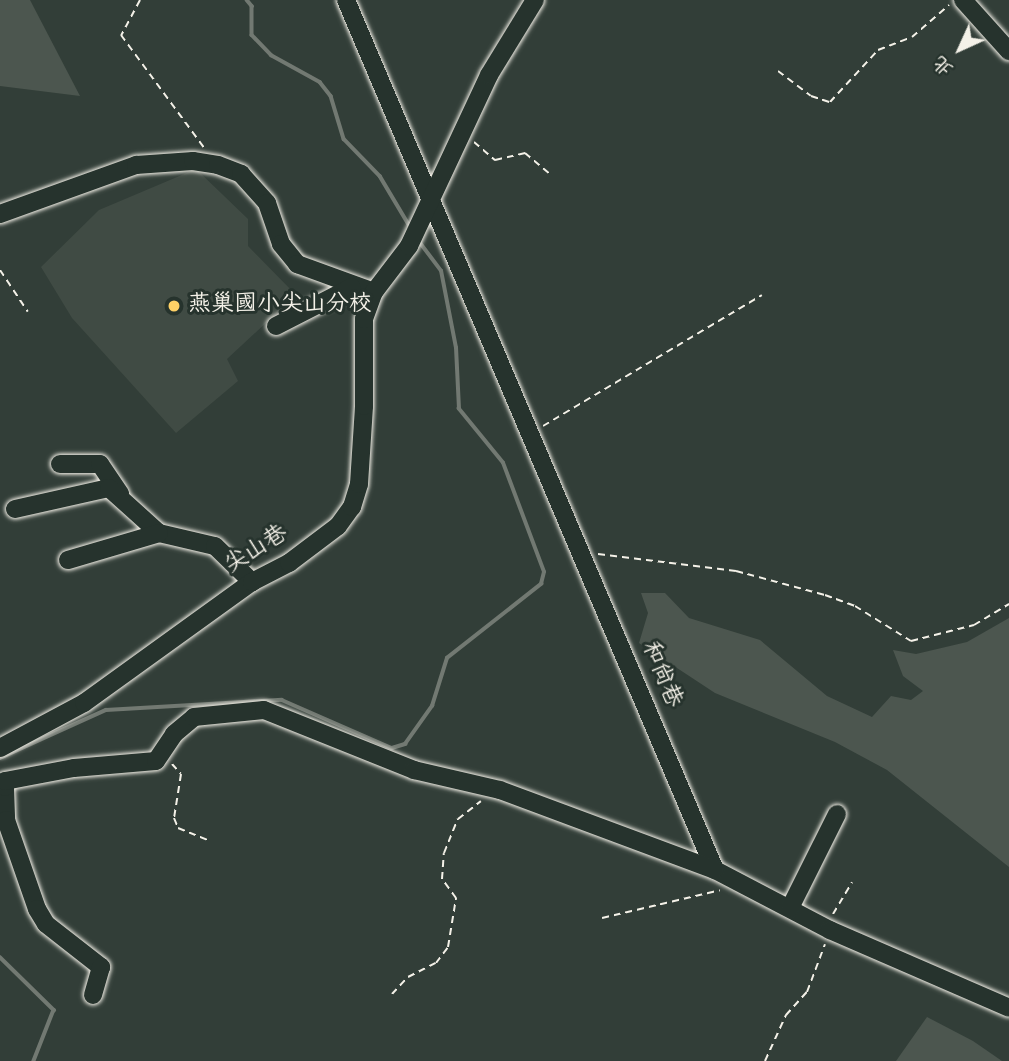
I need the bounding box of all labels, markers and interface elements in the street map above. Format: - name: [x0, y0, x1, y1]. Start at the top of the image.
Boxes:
- north arrow: [925, 14, 995, 84]
- text: 北: [929, 48, 961, 80]
- place label: 燕巢國小尖山分校: [188, 292, 372, 320]
- marker: 燕巢國小尖山分校: [166, 298, 182, 314]
- street label: 尖山巷: [220, 521, 294, 581]
- street label: 和尚巷: [634, 638, 686, 712]

